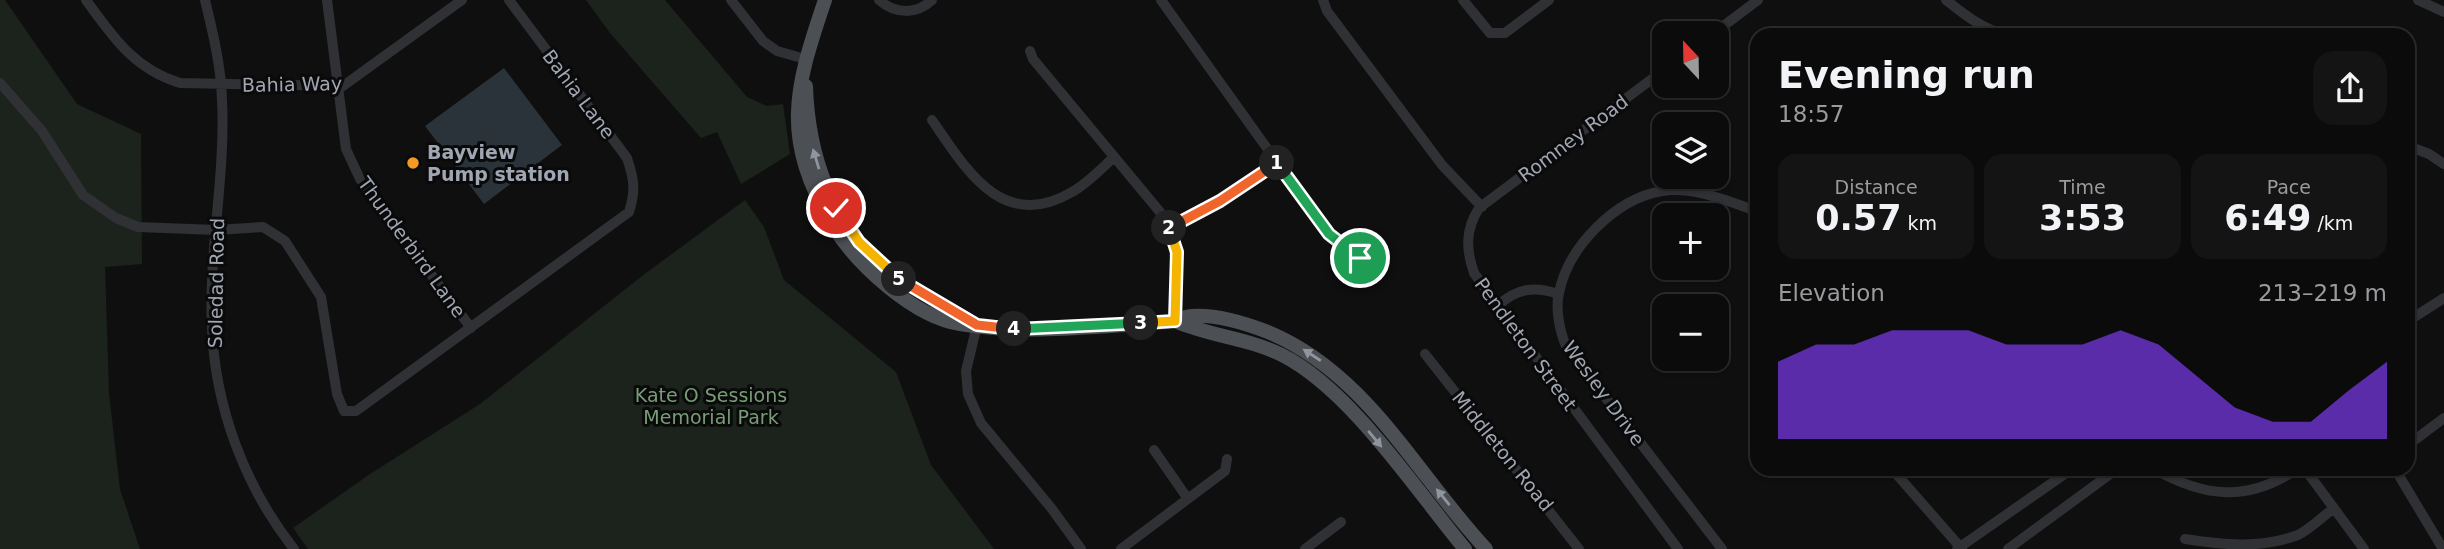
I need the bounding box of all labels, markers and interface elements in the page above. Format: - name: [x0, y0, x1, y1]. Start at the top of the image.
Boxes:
- north arrow: [1652, 21, 1729, 98]
- map controls: [1652, 21, 1729, 371]
- street label: Bahia Lane: [538, 45, 620, 143]
- button: share: [2313, 51, 2387, 125]
- text: Evening run: [1778, 53, 2035, 97]
- street label: Bahia Way: [242, 72, 342, 96]
- street label: Romney Road: [1514, 90, 1632, 186]
- text: 18:57: [1778, 101, 1844, 127]
- button: layers: [1652, 112, 1729, 189]
- place label: Bayview Pump station: [427, 141, 570, 185]
- pin: 1: [1260, 146, 1294, 180]
- one-way arrow: [810, 148, 820, 169]
- text: 1: [1270, 151, 1283, 173]
- marker: Bayview Pump station: [405, 155, 421, 171]
- street label: Thunderbird Lane: [353, 172, 470, 321]
- text: Distance: [1835, 176, 1918, 198]
- text: Time: [2059, 176, 2106, 198]
- text: Pace: [2267, 176, 2311, 198]
- pin: [806, 178, 866, 238]
- icon: check: [817, 189, 855, 227]
- text: 0.57: [1815, 198, 1902, 238]
- text: 3:53: [2039, 198, 2126, 238]
- text: 6:49: [2224, 198, 2311, 238]
- button: +: [1652, 203, 1729, 280]
- pin: 2: [1152, 210, 1186, 246]
- text: km: [1902, 212, 1937, 234]
- text: /km: [2311, 212, 2353, 234]
- text: 2: [1162, 216, 1175, 238]
- street label: Soledad Road: [204, 218, 228, 348]
- pin: [1330, 228, 1390, 288]
- icon: arrive: [1341, 239, 1379, 277]
- pin: 5: [881, 262, 916, 296]
- text: 5: [892, 267, 905, 289]
- street label: Pendleton Street: [1471, 273, 1581, 415]
- text: Elevation: [1778, 280, 1885, 306]
- text: 213–219 m: [2258, 280, 2387, 306]
- button: −: [1652, 294, 1729, 371]
- pin: 3: [1124, 306, 1158, 340]
- text: 3: [1134, 311, 1147, 333]
- pin: 4: [996, 312, 1032, 346]
- text: 4: [1007, 317, 1020, 339]
- street label: Wesley Drive: [1559, 336, 1649, 450]
- one-way arrow: [1303, 349, 1322, 362]
- park label: Kate O Sessions Memorial Park: [635, 384, 787, 428]
- street label: Middleton Road: [1448, 387, 1558, 515]
- one-way arrow: [1367, 430, 1383, 448]
- one-way arrow: [1435, 488, 1450, 506]

